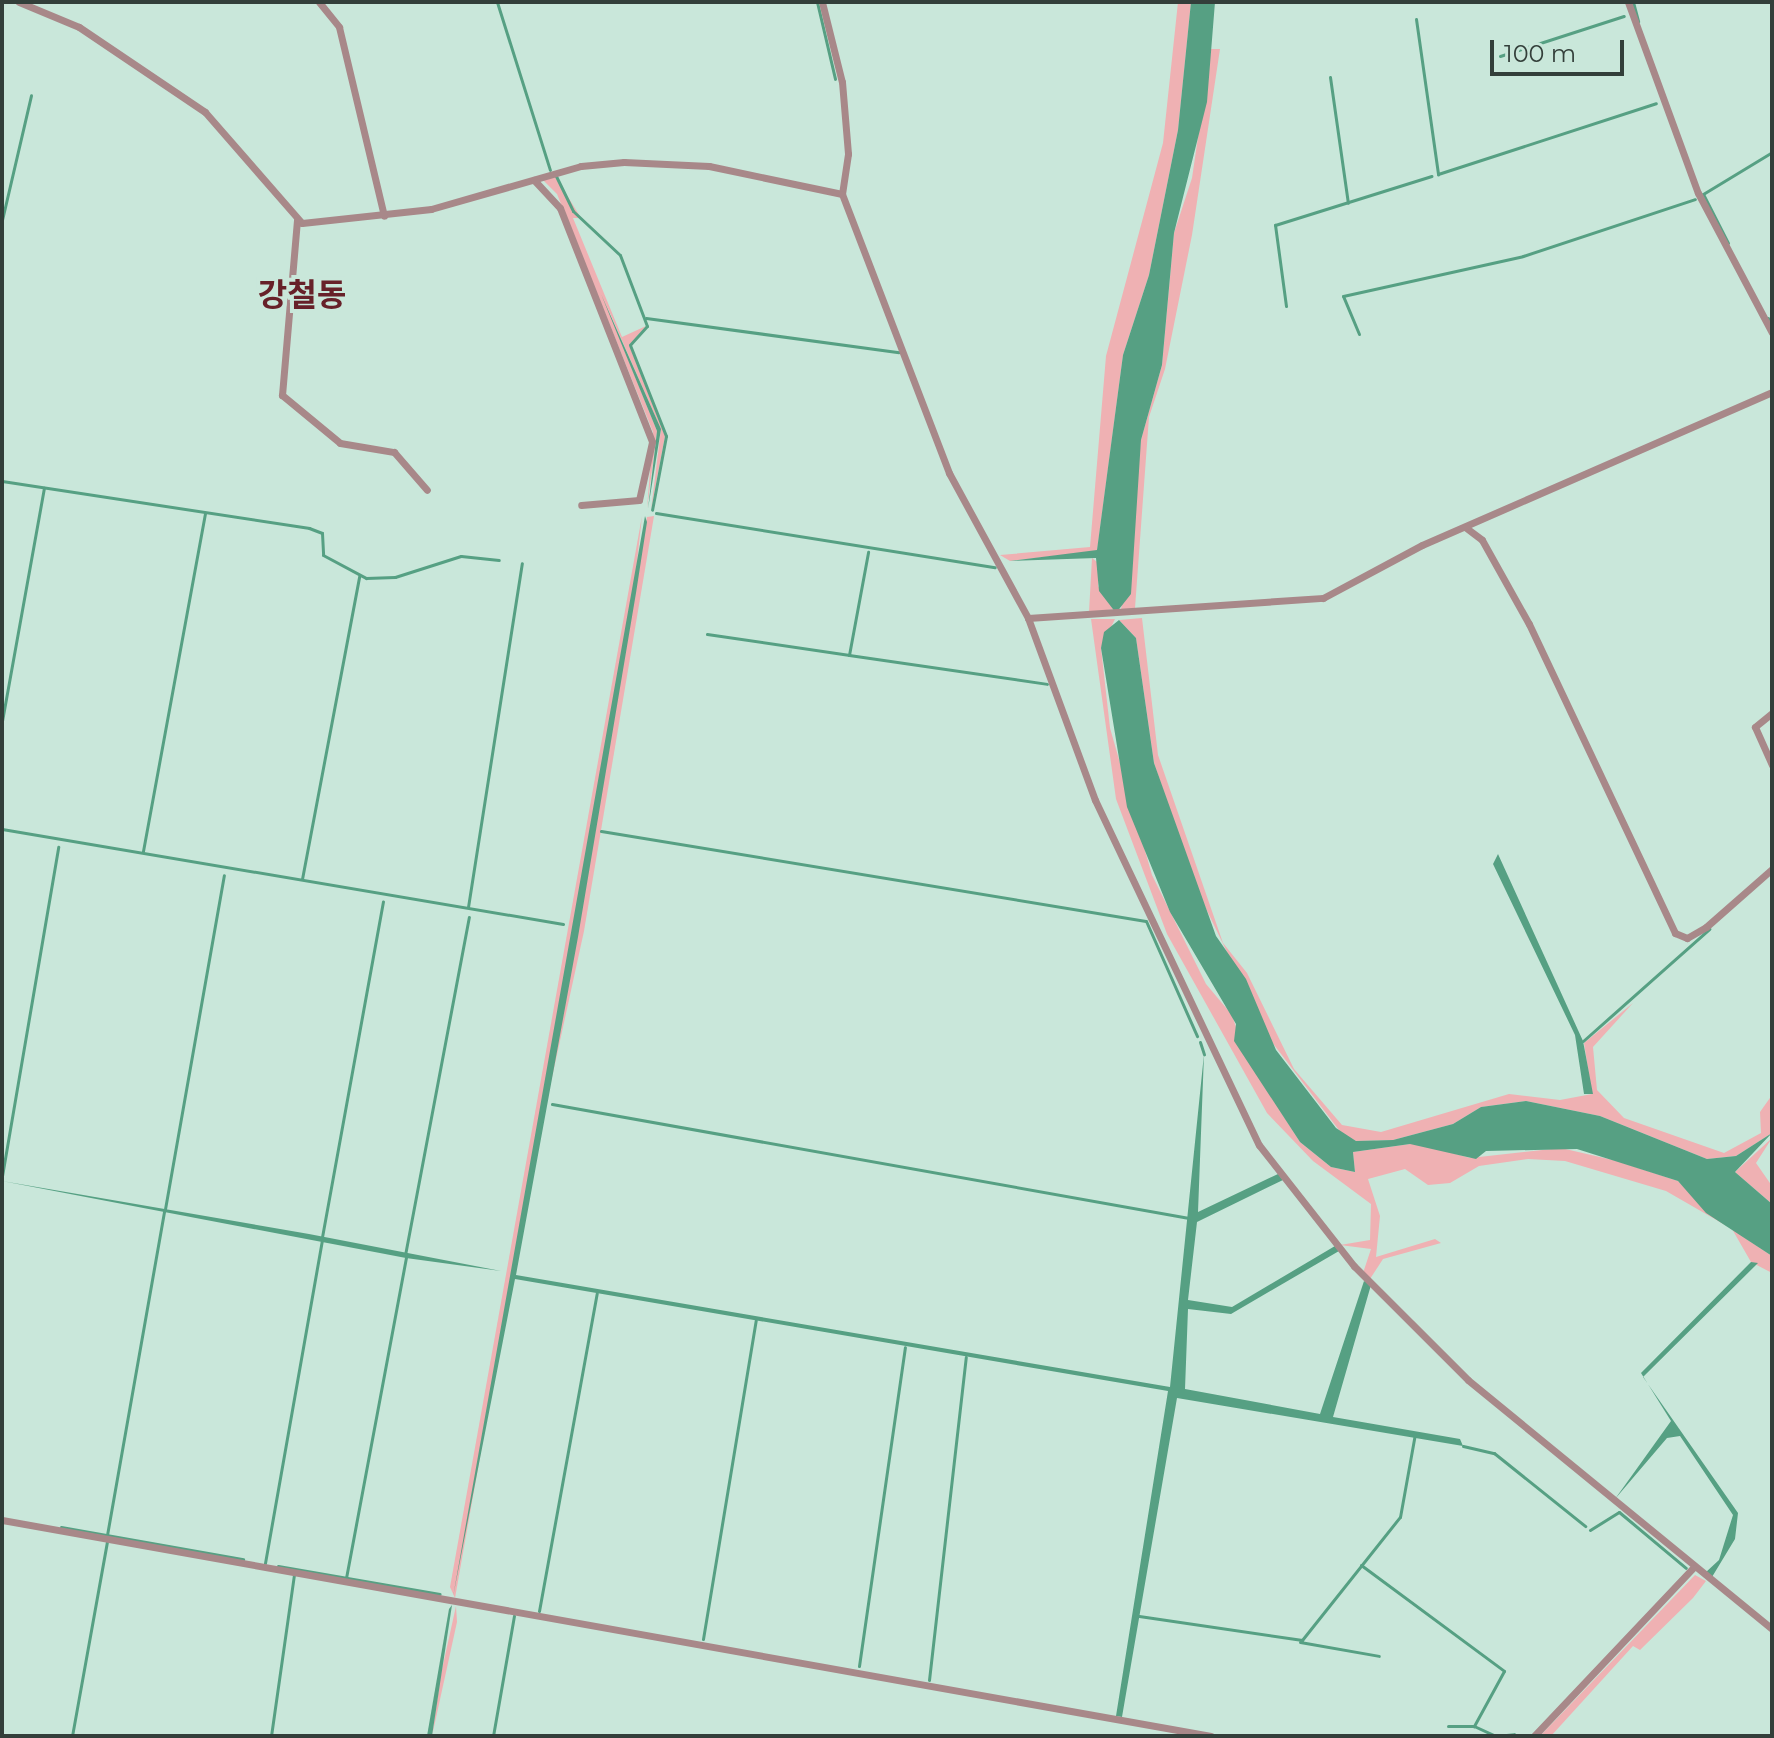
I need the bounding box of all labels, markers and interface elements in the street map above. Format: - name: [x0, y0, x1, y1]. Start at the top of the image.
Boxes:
- scale bar: [1494, 24, 1628, 74]
- text: 100 m: [1504, 39, 1576, 68]
- district label: 강철동: [258, 276, 346, 314]

